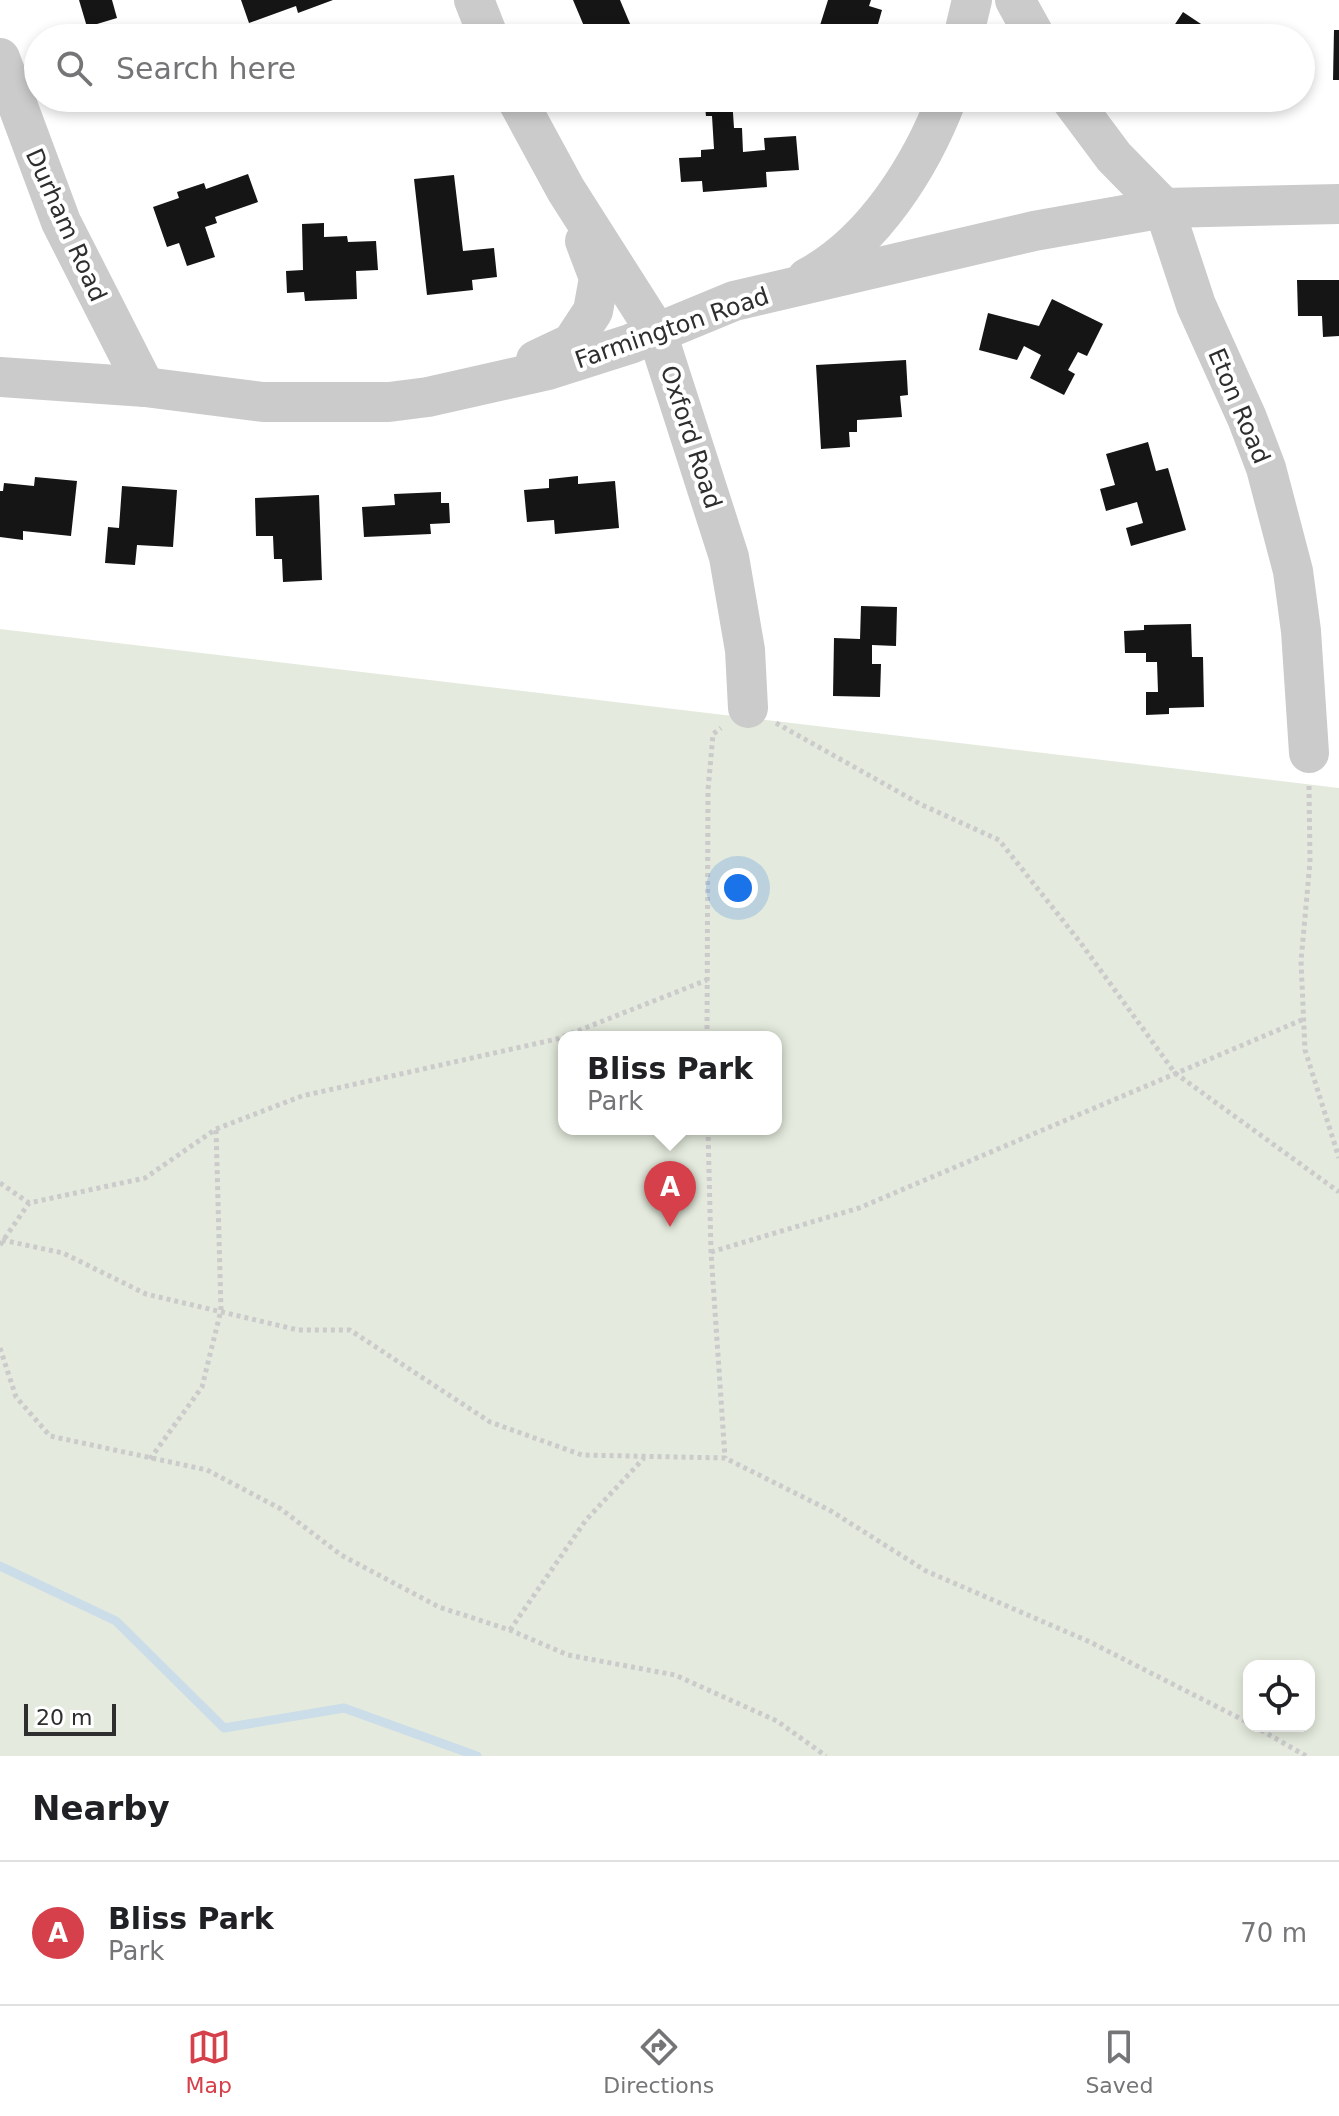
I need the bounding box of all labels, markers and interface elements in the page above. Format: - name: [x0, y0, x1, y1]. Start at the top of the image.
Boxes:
- search box: [24, 24, 1315, 112]
- icon: search: [52, 46, 96, 90]
- text: Search here: [116, 51, 296, 86]
- street label: Durham Road: [20, 144, 112, 306]
- street label: Farmington Road: [571, 282, 773, 374]
- street label: Eton Road: [1202, 344, 1276, 468]
- street label: Oxford Road: [655, 362, 727, 512]
- your location: [718, 868, 758, 908]
- popup: [558, 1031, 782, 1135]
- text: Bliss Park: [587, 1051, 753, 1086]
- text: Park: [587, 1086, 643, 1116]
- pin: A: [644, 1161, 696, 1227]
- map controls: [1243, 1660, 1315, 1732]
- button: locate: [1243, 1660, 1315, 1732]
- scale bar: [24, 1700, 116, 1736]
- text: 20 m: [36, 1705, 92, 1730]
- text: Nearby: [32, 1788, 170, 1828]
- text: Bliss Park: [108, 1901, 274, 1936]
- text: A: [48, 1918, 68, 1948]
- text: 70 m: [1240, 1918, 1307, 1948]
- text: Park: [108, 1936, 164, 1966]
- tab: Map: [186, 2025, 232, 2098]
- tab: Directions: [603, 2025, 714, 2098]
- tab: Saved: [1085, 2025, 1153, 2098]

